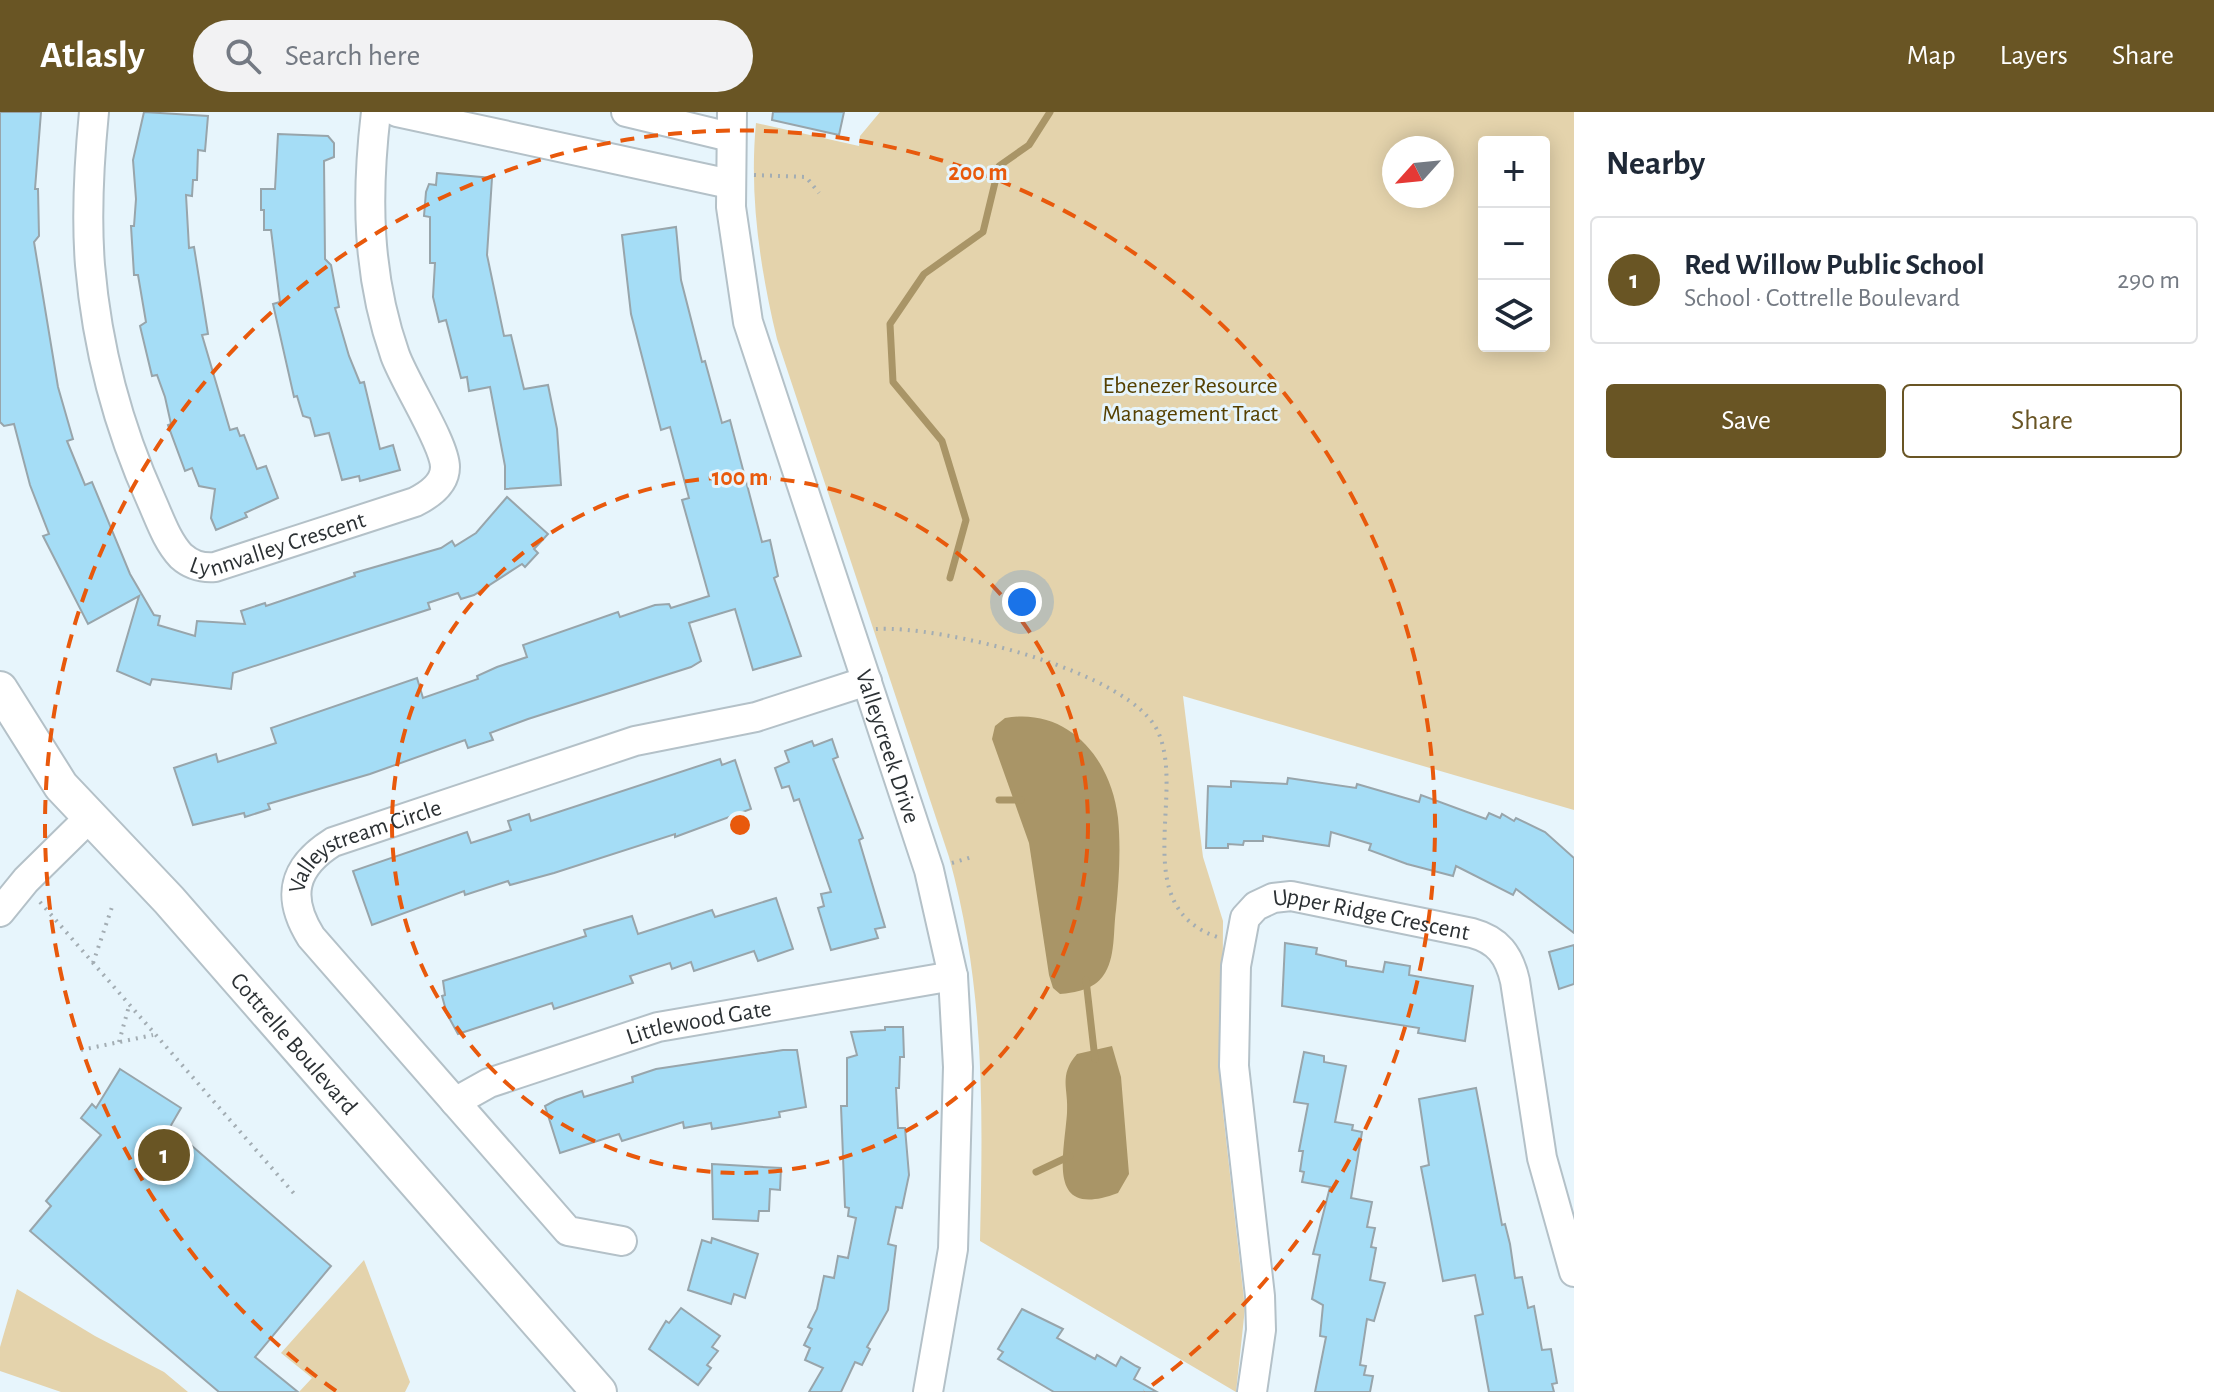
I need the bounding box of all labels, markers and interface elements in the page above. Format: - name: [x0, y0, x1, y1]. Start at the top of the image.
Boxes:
- search box: [193, 20, 753, 92]
- icon: search: [221, 34, 265, 78]
- text: Atlasly: [40, 37, 145, 75]
- text: Search here: [285, 41, 420, 71]
- text: Map: [1907, 42, 1956, 70]
- text: Layers: [2000, 42, 2068, 70]
- text: Share: [2112, 42, 2174, 70]
- north arrow: [1382, 136, 1454, 208]
- map controls: [1478, 136, 1550, 352]
- button: +: [1478, 136, 1550, 208]
- text: Nearby: [1606, 147, 1705, 181]
- text: 200 m: [948, 161, 1008, 185]
- button: −: [1478, 208, 1550, 280]
- text: Red Willow Public School: [1684, 250, 1985, 280]
- text: 1: [1629, 267, 1639, 293]
- text: 290 m: [2117, 267, 2180, 293]
- button: layers: [1478, 280, 1550, 352]
- text: School · Cottrelle Boulevard: [1684, 285, 1960, 311]
- park label: Ebenezer Resource Management Tract: [1102, 374, 1278, 426]
- button: Save: [1606, 384, 1886, 458]
- button: Share: [1902, 384, 2182, 458]
- text: 100 m: [712, 466, 768, 490]
- street label: Lynnvalley Crescent: [186, 508, 369, 581]
- your location: [1002, 582, 1042, 622]
- street label: Valleycreek Drive: [851, 667, 924, 826]
- street label: Valleystream Circle: [285, 796, 445, 895]
- centre of rings: [726, 811, 754, 839]
- street label: Upper Ridge Crescent: [1272, 884, 1472, 945]
- street label: Cottrelle Boulevard: [225, 969, 362, 1119]
- street label: Littlewood Gate: [623, 997, 773, 1050]
- pin: 1: [138, 1125, 190, 1185]

